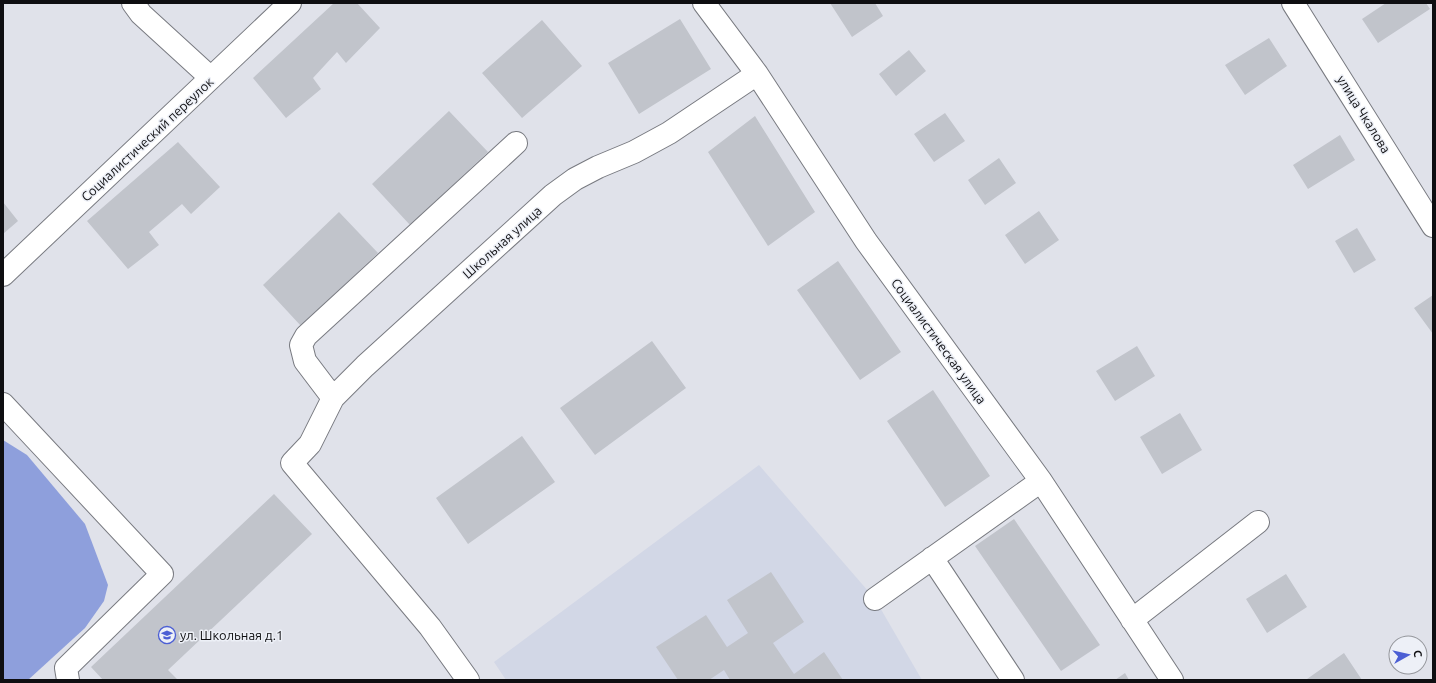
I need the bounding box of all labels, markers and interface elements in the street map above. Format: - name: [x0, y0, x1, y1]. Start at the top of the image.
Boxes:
- street label: улица Чкалова: [1334, 73, 1394, 155]
- street label: Социалистический переулок: [78, 74, 216, 204]
- street label: Школьная улица: [460, 203, 544, 281]
- street label: Социалистическая улица: [889, 276, 989, 406]
- school or university icon: ул. Школьная д.1: [157, 625, 177, 645]
- place label: ул. Школьная д.1: [180, 628, 283, 642]
- north arrow: [1388, 635, 1428, 675]
- text: С: [1411, 649, 1424, 658]

